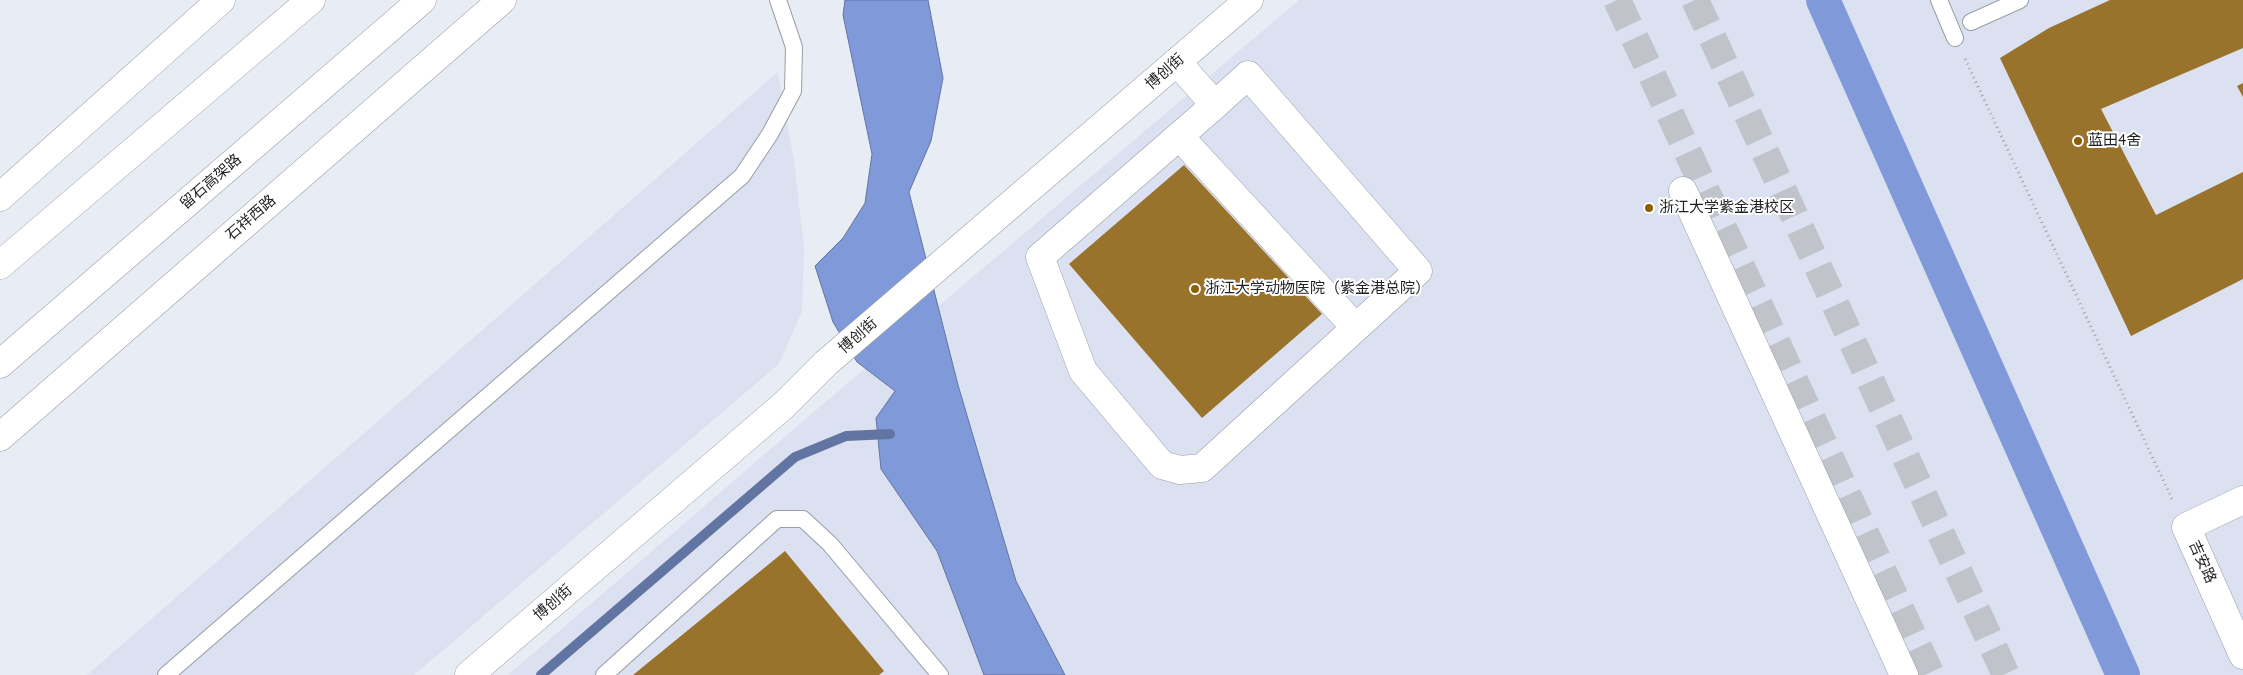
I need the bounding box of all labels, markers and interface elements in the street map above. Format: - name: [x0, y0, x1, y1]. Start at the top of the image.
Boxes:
- street label: 博创街: [1142, 50, 1188, 94]
- place label: 蓝田4舍: [2088, 132, 2141, 150]
- marker: 蓝田4舍: [2072, 135, 2084, 147]
- street label: 留石高架路: [177, 151, 245, 213]
- street label: 石祥西路: [222, 192, 280, 244]
- place label: 浙江大学紫金港校区: [1659, 199, 1794, 217]
- marker: 浙江大学紫金港校区: [1643, 202, 1655, 214]
- place label: 浙江大学动物医院（紫金港总院）: [1205, 280, 1430, 298]
- marker: 浙江大学动物医院（紫金港总院）: [1189, 283, 1201, 295]
- street label: 博创街: [835, 314, 881, 358]
- street label: 吉安路: [2185, 538, 2219, 586]
- street label: 博创街: [530, 581, 576, 625]

